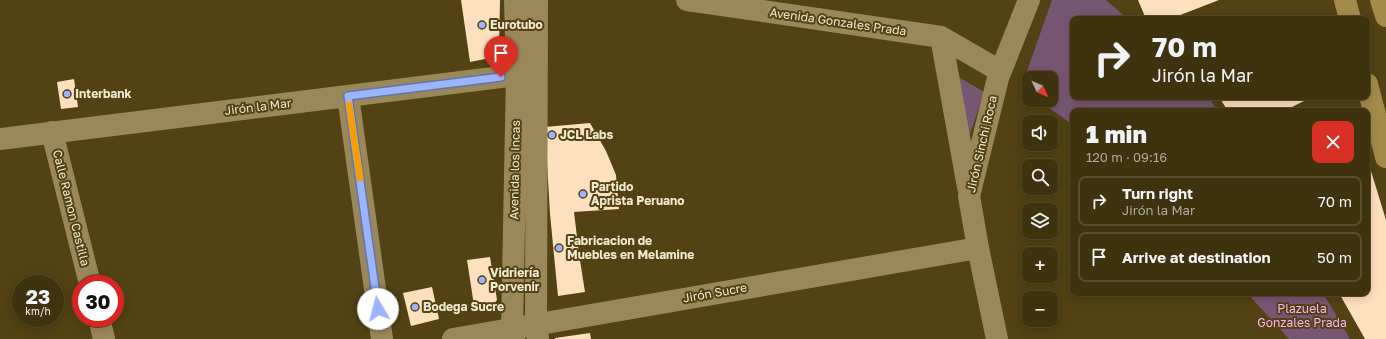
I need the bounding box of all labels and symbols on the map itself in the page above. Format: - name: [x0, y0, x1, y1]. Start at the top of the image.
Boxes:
- street label: Avenida Gonzales Prada: [769, 4, 907, 39]
- place label: Eurotubo: [490, 17, 543, 32]
- marker: Eurotubo: [477, 20, 487, 30]
- pin: [484, 36, 518, 77]
- north arrow: [1022, 71, 1058, 107]
- place label: Interbank: [75, 86, 131, 101]
- marker: Interbank: [62, 89, 72, 99]
- street label: Jirón Sinchi Roca: [963, 94, 1000, 194]
- street label: Jirón la Mar: [224, 95, 293, 118]
- street label: Avenida los Incas: [506, 120, 523, 220]
- place label: JCL Labs: [560, 127, 614, 142]
- marker: JCL Labs: [547, 130, 557, 140]
- street label: Calle Ramon Castilla: [50, 148, 93, 268]
- place label: Partido Aprista Peruano: [591, 179, 685, 208]
- marker: Partido Aprista Peruano: [578, 189, 588, 199]
- place label: Fabricacion de Muebles en Melamine: [567, 233, 694, 262]
- marker: Fabricacion de Muebles en Melamine: [554, 243, 564, 253]
- place label: Vidriería Porvenir: [490, 265, 540, 294]
- speed limit sign: 30: [72, 275, 124, 327]
- marker: Vidriería Porvenir: [477, 275, 487, 285]
- street label: Jirón Sucre: [682, 279, 748, 306]
- position arrow: [357, 288, 399, 330]
- place label: Bodega Sucre: [423, 299, 504, 314]
- park label: Plazuela Gonzales Prada: [1257, 301, 1347, 330]
- marker: Bodega Sucre: [410, 302, 420, 312]

